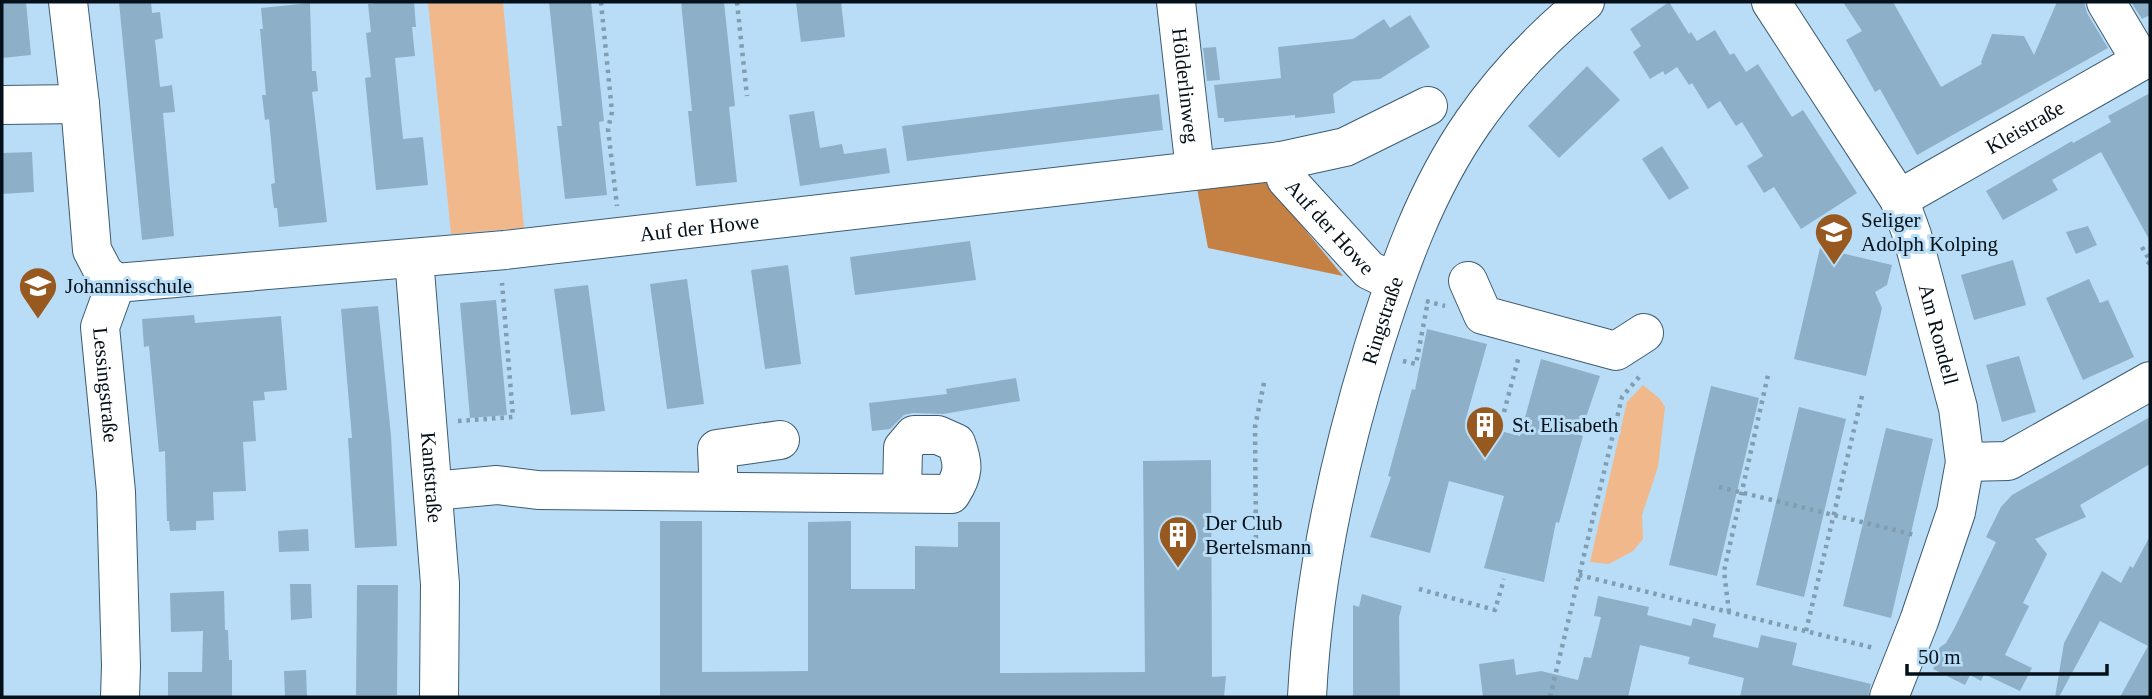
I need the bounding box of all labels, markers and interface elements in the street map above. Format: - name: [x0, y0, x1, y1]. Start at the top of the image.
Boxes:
- street label: Hölderlinweg: [1167, 27, 1204, 145]
- street label: Kleistraße: [1982, 95, 2068, 159]
- street label: Auf der Howe: [1281, 175, 1379, 280]
- place label: Seliger Adolph Kolping: [1861, 208, 1999, 256]
- street label: Auf der Howe: [638, 209, 760, 246]
- school or university icon: Seliger Adolph Kolping: [1813, 211, 1855, 266]
- school or university icon: Johannisschule: [17, 265, 59, 320]
- street label: Ringstraße: [1357, 273, 1408, 367]
- place label: Johannisschule: [65, 274, 192, 298]
- street label: Am Rondell: [1914, 281, 1963, 387]
- street label: Lessingstraße: [88, 326, 123, 444]
- building icon: St. Elisabeth: [1464, 404, 1506, 459]
- place label: St. Elisabeth: [1512, 413, 1619, 437]
- street label: Kantstraße: [416, 431, 447, 524]
- place label: Der Club Bertelsmann: [1205, 511, 1312, 559]
- building icon: Der Club Bertelsmann: [1157, 514, 1199, 569]
- scale bar: [1907, 632, 2106, 676]
- text: 50 m: [1918, 645, 1961, 669]

